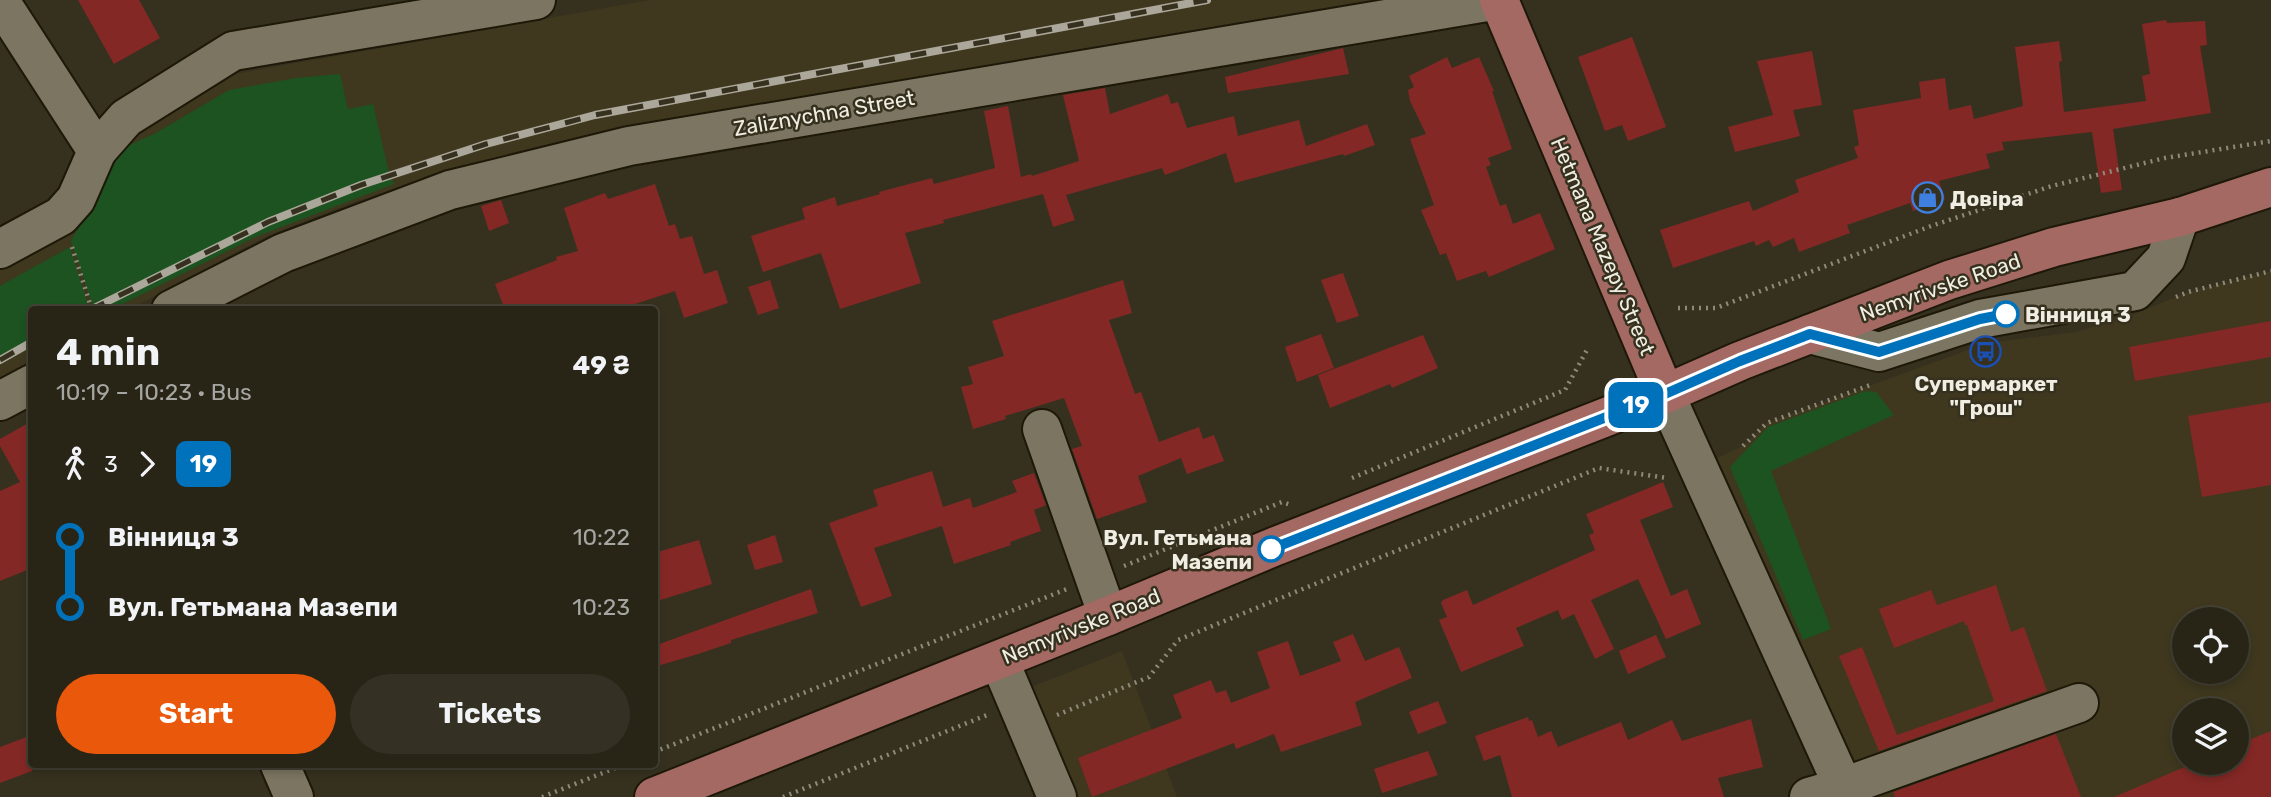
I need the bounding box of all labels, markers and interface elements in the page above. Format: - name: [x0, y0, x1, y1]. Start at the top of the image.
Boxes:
- street label: Zaliznychna Street: [732, 85, 916, 141]
- street label: Hetmana Mazepy Street: [1546, 133, 1660, 359]
- shop icon: Довіра: [1910, 181, 1944, 215]
- place label: Довіра: [1950, 186, 2024, 211]
- street label: Nemyrivske Road: [1856, 248, 2024, 326]
- marker: Вінниця 3: [1993, 301, 2019, 327]
- place label: Вінниця 3: [2025, 302, 2131, 327]
- text: 4 min: [56, 329, 160, 375]
- bus stop icon: Супермаркет "Грош": [1969, 334, 2003, 368]
- text: 49 ₴: [573, 350, 630, 381]
- place label: Супермаркет "Грош": [1914, 371, 2058, 420]
- text: 10:19 – 10:23 · Bus: [56, 378, 252, 406]
- line badge: 19: [1604, 382, 1668, 428]
- text: 19: [1622, 391, 1650, 419]
- icon: walk: [56, 445, 94, 483]
- icon: forward: [128, 445, 166, 483]
- text: 3: [104, 450, 118, 478]
- text: 19: [190, 450, 217, 478]
- text: Вінниця 3: [108, 522, 239, 553]
- text: 10:22: [573, 523, 630, 551]
- place label: Вул. Гетьмана Мазепи: [1103, 525, 1252, 574]
- marker: Вул. Гетьмана Мазепи: [1258, 536, 1284, 562]
- street label: Nemyrivske Road: [998, 583, 1164, 669]
- text: Вул. Гетьмана Мазепи: [108, 592, 397, 623]
- text: 10:23: [572, 593, 630, 621]
- map controls: [2172, 607, 2249, 775]
- button: locate: [2172, 607, 2249, 684]
- button: Start: [56, 674, 336, 754]
- button: Tickets: [350, 674, 630, 754]
- button: layers: [2172, 698, 2249, 775]

